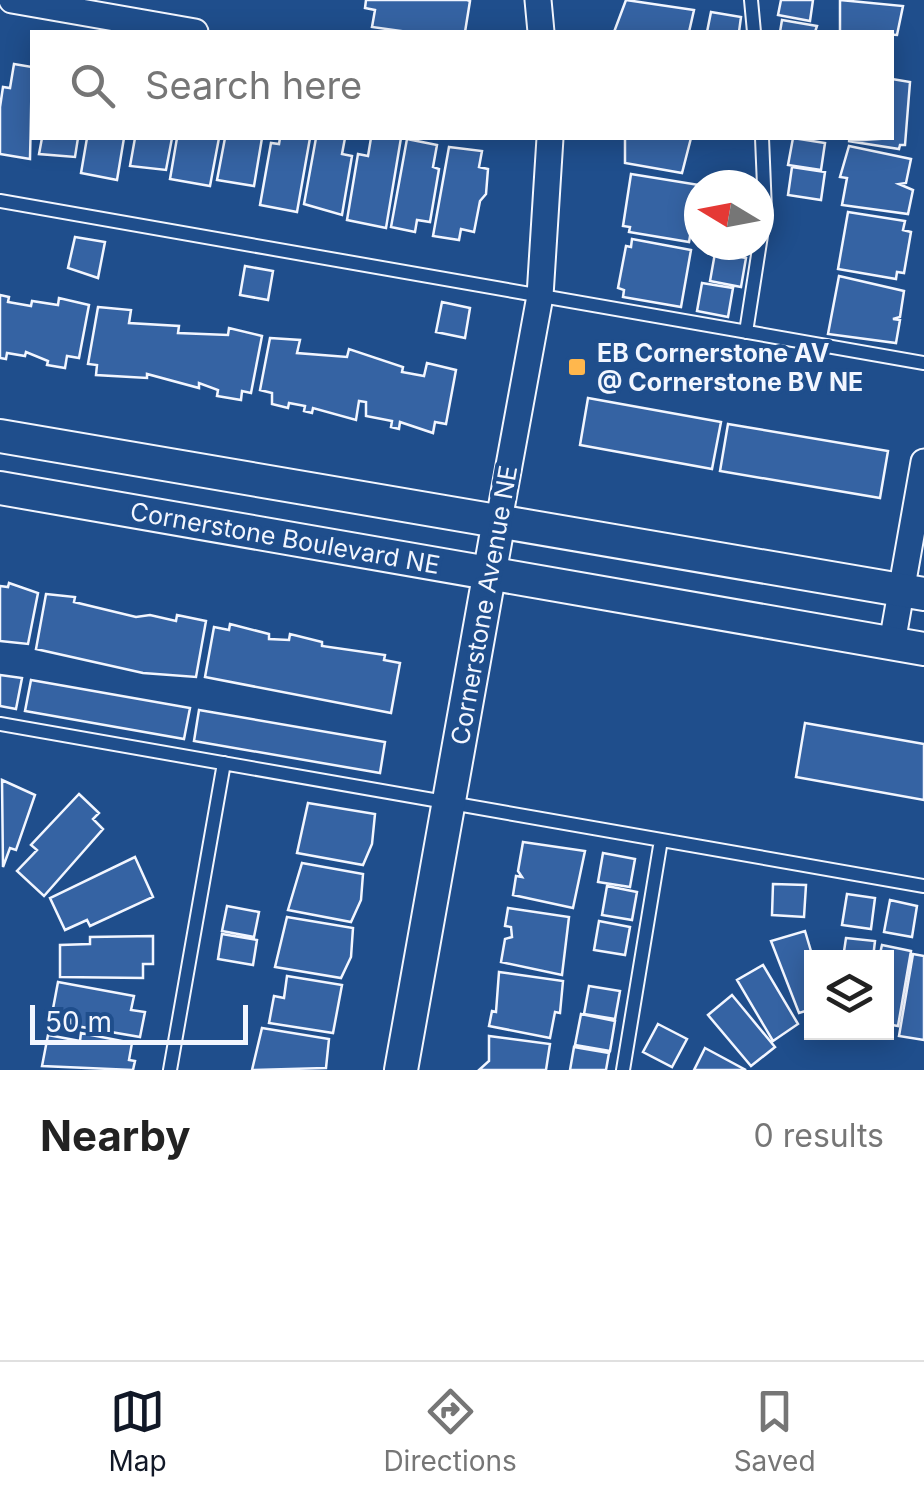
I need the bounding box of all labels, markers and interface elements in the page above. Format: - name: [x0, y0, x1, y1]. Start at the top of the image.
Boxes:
- search box: [30, 30, 894, 140]
- icon: search: [65, 58, 120, 113]
- text: Search here: [145, 62, 362, 108]
- north arrow: [684, 170, 774, 260]
- place label: EB Cornerstone AV @ Cornerstone BV NE: [597, 338, 863, 397]
- marker: EB Cornerstone AV @ Cornerstone BV NE: [566, 356, 588, 378]
- street label: Cornerstone Avenue NE: [445, 463, 523, 747]
- street label: Cornerstone Boulevard NE: [128, 496, 442, 580]
- map controls: [804, 950, 894, 1040]
- button: layers: [804, 950, 894, 1040]
- scale bar: [30, 1000, 248, 1044]
- text: 50 m: [45, 1005, 112, 1039]
- text: Nearby: [40, 1110, 191, 1161]
- text: 0 results: [754, 1116, 884, 1155]
- tab: Map: [108, 1384, 167, 1478]
- tab: Directions: [383, 1384, 517, 1478]
- tab: Saved: [734, 1384, 816, 1478]

